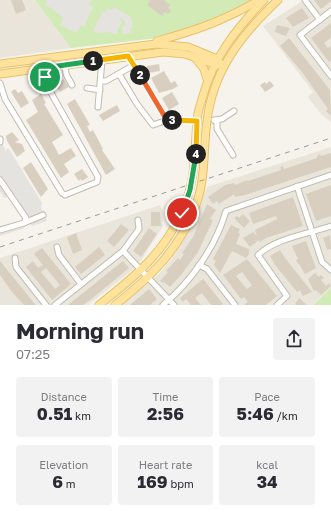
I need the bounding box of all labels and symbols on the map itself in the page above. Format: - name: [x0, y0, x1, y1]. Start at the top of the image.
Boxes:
- pin: 1: [83, 51, 103, 71]
- pin: [28, 60, 62, 94]
- pin: 2: [130, 65, 150, 85]
- pin: 3: [162, 110, 182, 130]
- pin: 4: [186, 144, 206, 164]
- pin: [165, 196, 199, 230]

